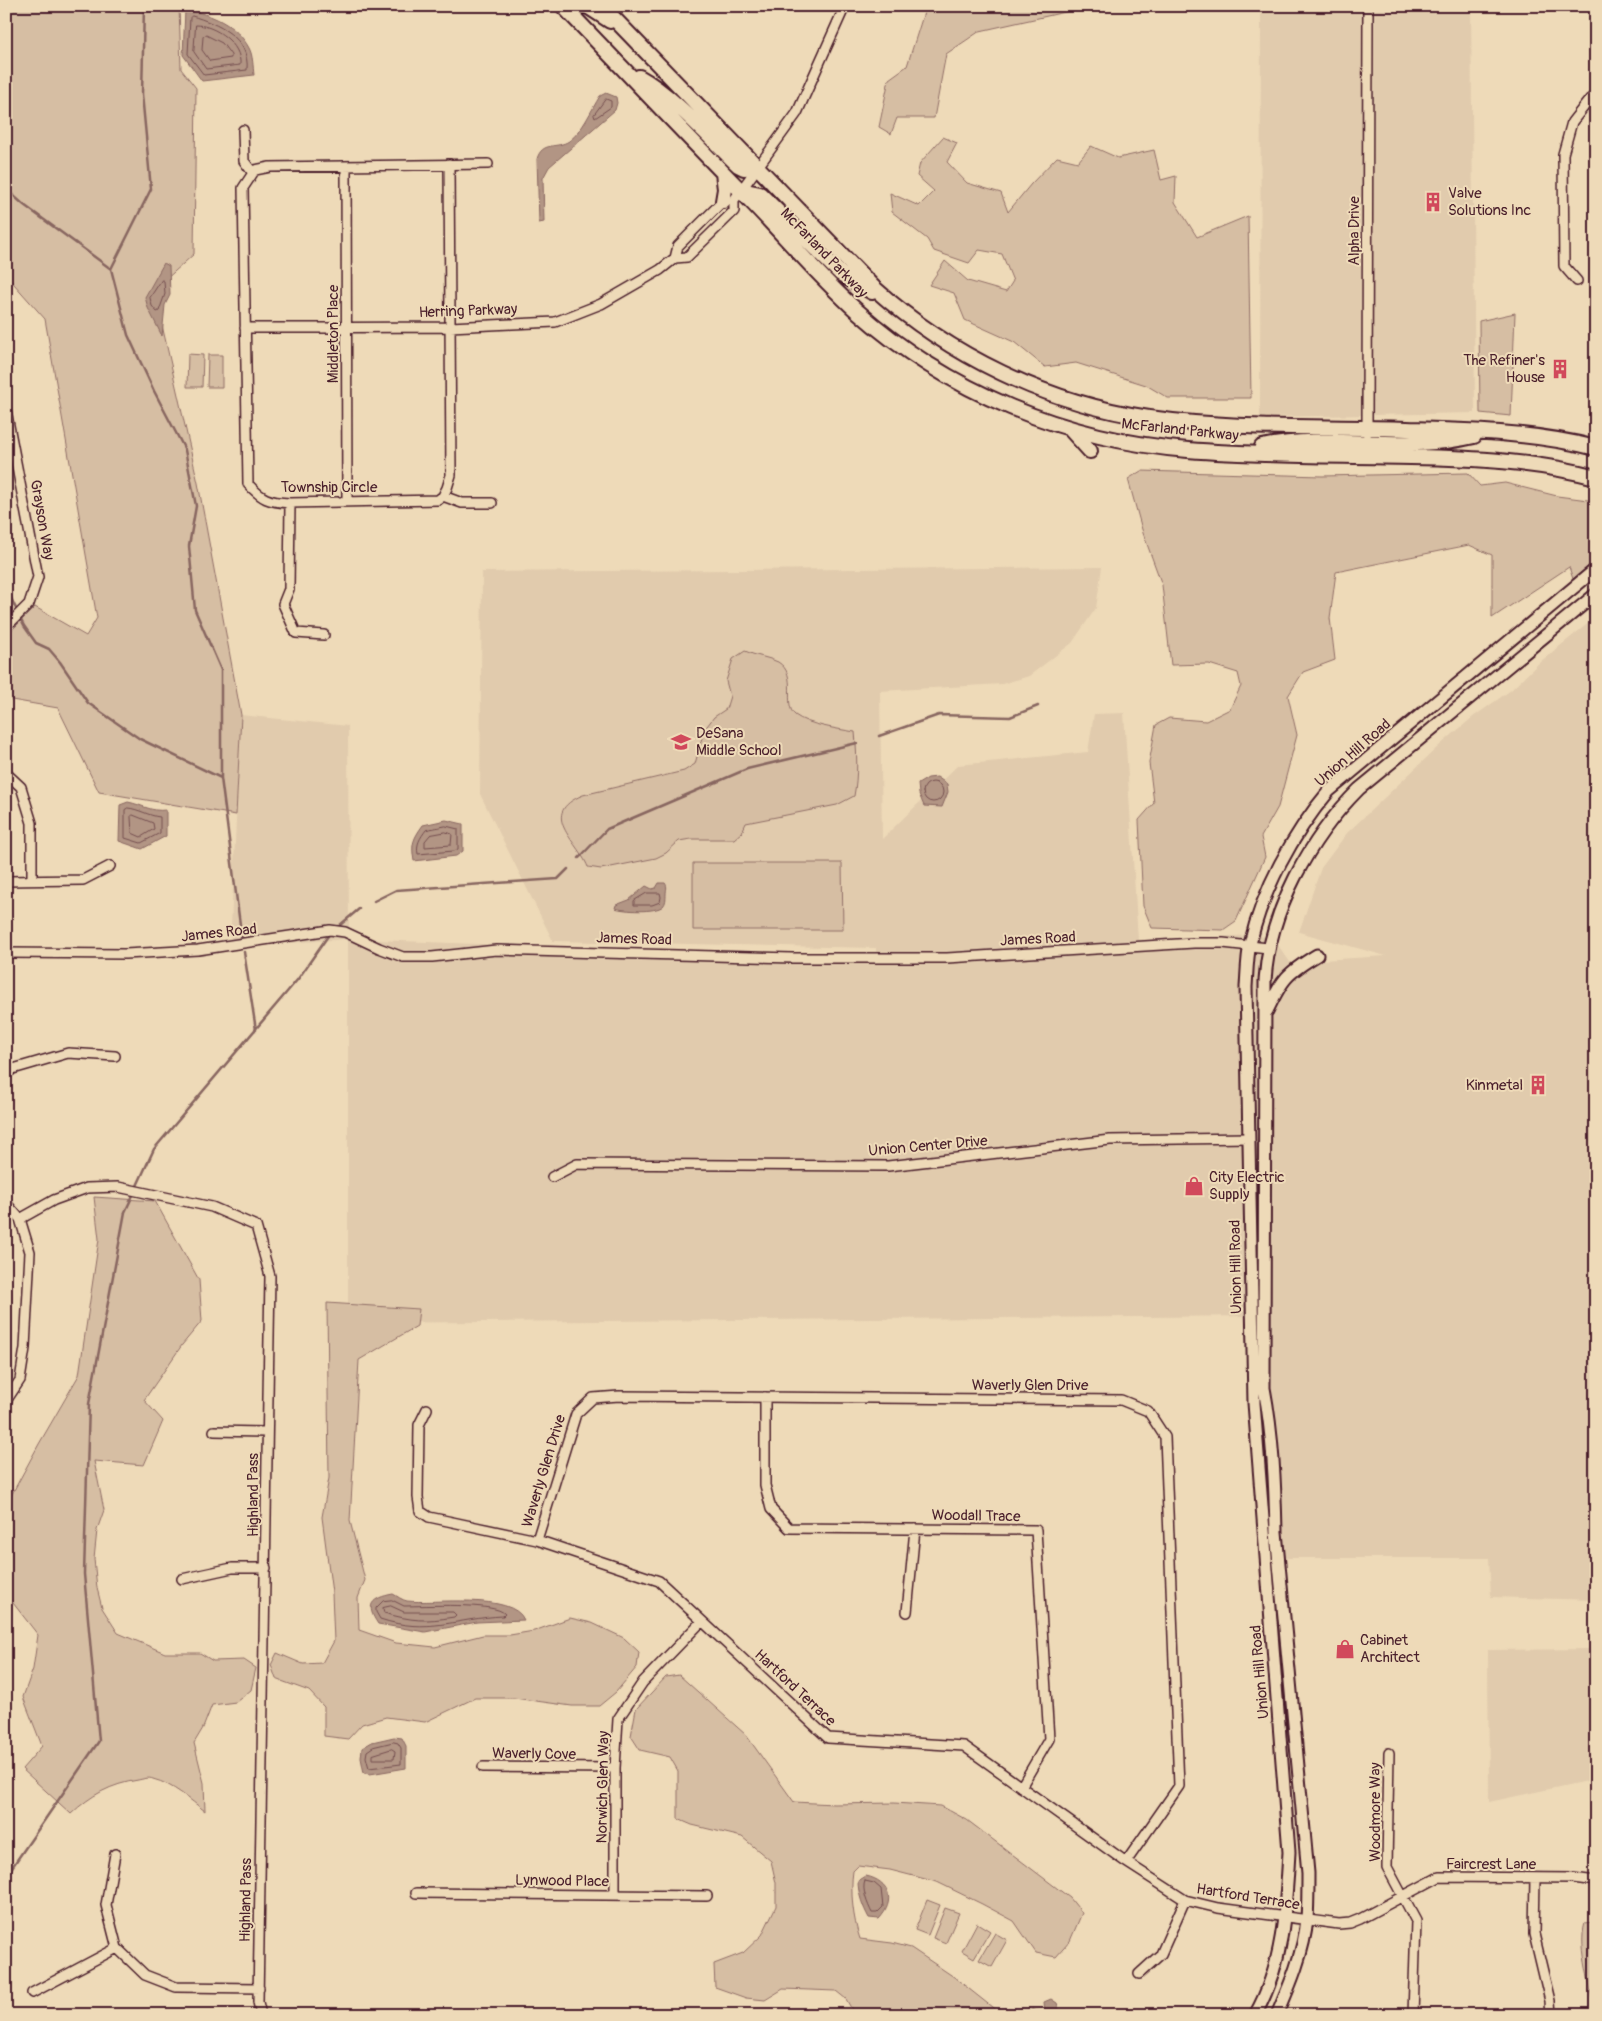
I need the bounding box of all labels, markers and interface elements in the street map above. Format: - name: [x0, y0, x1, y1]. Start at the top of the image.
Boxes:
- place label: Valve Solutions Inc: [1448, 184, 1531, 220]
- building icon: Valve Solutions Inc: [1422, 191, 1444, 213]
- street label: Alpha Drive: [1345, 196, 1364, 266]
- street label: McFarland Parkway: [776, 204, 872, 302]
- street label: Middleton Place: [324, 284, 343, 383]
- street label: Herring Parkway: [418, 300, 518, 322]
- place label: The Refiner's House: [1463, 351, 1546, 387]
- building icon: The Refiner's House: [1549, 358, 1571, 380]
- street label: McFarland Parkway: [1120, 414, 1240, 446]
- street label: Grayson Way: [26, 478, 59, 562]
- street label: Township Circle: [281, 478, 378, 497]
- street label: Union Hill Road: [1311, 715, 1395, 791]
- place label: DeSana Middle School: [696, 724, 781, 760]
- school or university icon: DeSana Middle School: [670, 731, 692, 753]
- street label: James Road: [180, 920, 258, 946]
- street label: James Road: [596, 928, 672, 950]
- street label: James Road: [1000, 928, 1076, 950]
- building icon: Kinmetal: [1527, 1074, 1549, 1096]
- place label: Kinmetal: [1466, 1076, 1523, 1095]
- street label: Union Center Drive: [868, 1131, 989, 1161]
- place label: City Electric Supply: [1209, 1168, 1285, 1204]
- shop icon: City Electric Supply: [1183, 1175, 1205, 1197]
- street label: Union Hill Road: [1226, 1220, 1246, 1314]
- street label: Waverly Glen Drive: [972, 1376, 1089, 1395]
- street label: Waverly Glen Drive: [518, 1412, 570, 1530]
- street label: Highland Pass: [244, 1453, 263, 1537]
- street label: Woodall Trace: [931, 1506, 1021, 1526]
- street label: Union Hill Road: [1246, 1624, 1274, 1720]
- place label: Cabinet Architect: [1360, 1631, 1421, 1667]
- shop icon: Cabinet Architect: [1334, 1638, 1356, 1660]
- street label: Hartford Terrace: [750, 1645, 840, 1731]
- street label: Norwich Glen Way: [593, 1730, 613, 1843]
- street label: Waverly Cove: [492, 1744, 577, 1764]
- street label: Woodmore Way: [1366, 1762, 1385, 1862]
- street label: Faircrest Lane: [1446, 1855, 1537, 1874]
- street label: Highland Pass: [236, 1857, 256, 1942]
- street label: Lynwood Place: [515, 1871, 610, 1891]
- street label: Hartford Terrace: [1195, 1879, 1302, 1915]

